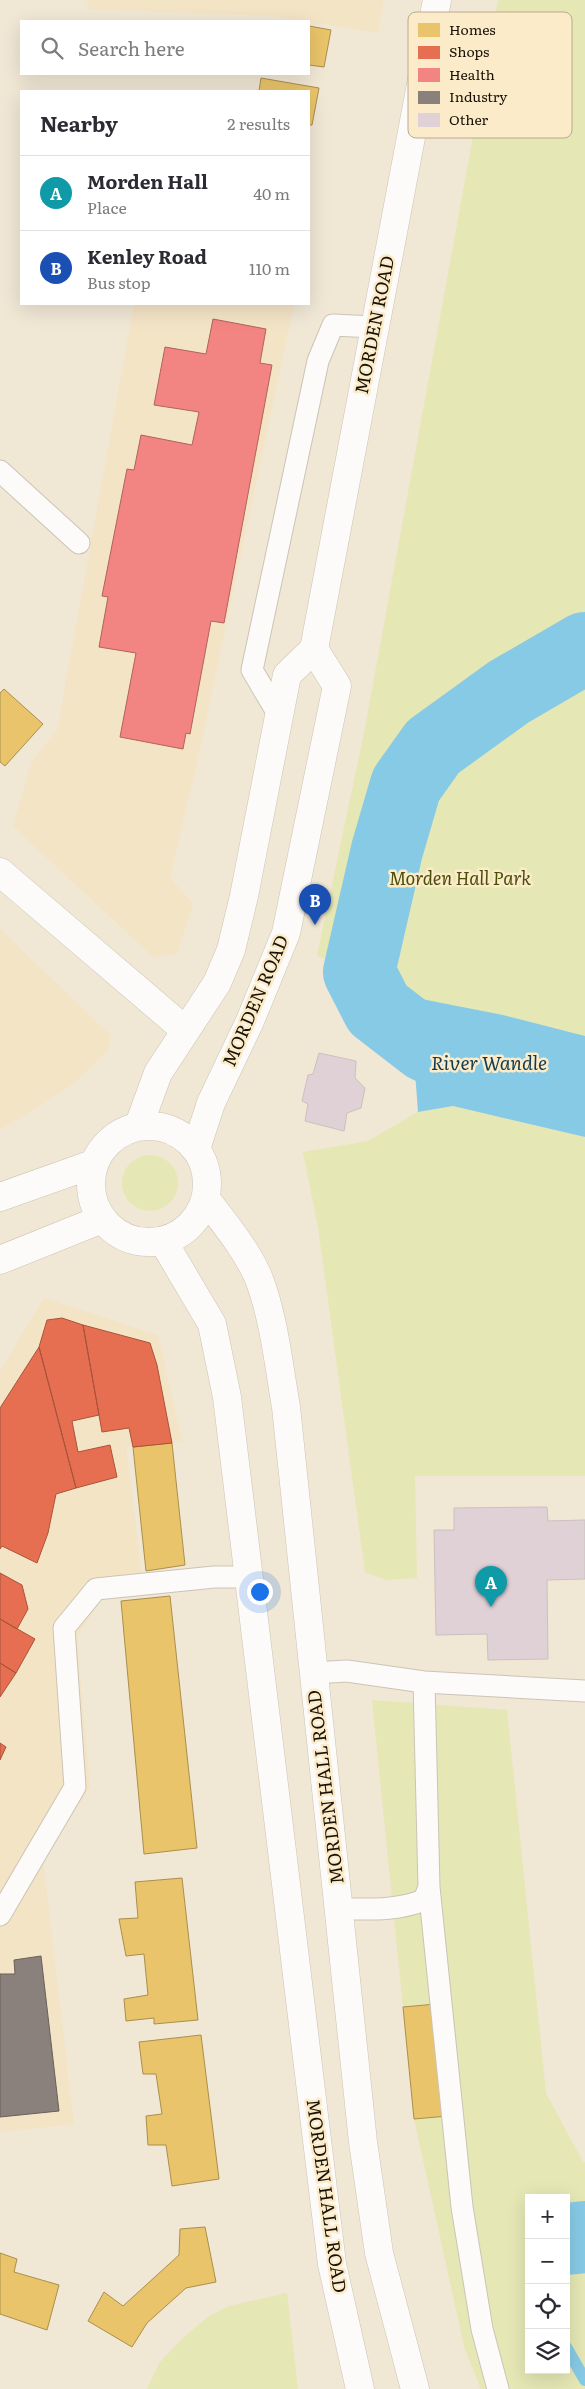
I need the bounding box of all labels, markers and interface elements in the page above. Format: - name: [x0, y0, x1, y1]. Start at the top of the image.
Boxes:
- legend: [408, 12, 572, 138]
- text: Homes: [449, 19, 496, 39]
- search box: [20, 20, 310, 75]
- icon: search: [38, 34, 66, 62]
- text: Search here: [78, 34, 185, 62]
- text: Shops: [449, 41, 489, 61]
- text: Health: [449, 64, 495, 84]
- text: Industry: [449, 86, 508, 106]
- text: Nearby: [40, 107, 118, 138]
- text: Other: [449, 109, 489, 129]
- text: 2 results: [227, 111, 290, 135]
- text: Morden Hall: [87, 167, 208, 195]
- text: A: [50, 181, 62, 205]
- text: 40 m: [253, 181, 290, 205]
- text: Place: [87, 195, 127, 219]
- text: Kenley Road: [87, 242, 207, 270]
- street label: MORDEN ROAD: [347, 253, 400, 396]
- text: B: [50, 256, 62, 280]
- text: 110 m: [249, 256, 290, 280]
- text: Bus stop: [87, 270, 151, 294]
- park label: Morden Hall Park: [389, 864, 531, 891]
- pin: B: [299, 884, 331, 925]
- street label: MORDEN ROAD: [215, 930, 294, 1070]
- water label: River Wandle: [431, 1048, 547, 1076]
- pin: A: [475, 1566, 507, 1607]
- your location: [247, 1579, 273, 1605]
- street label: MORDEN HALL ROAD: [299, 1689, 350, 1886]
- street label: MORDEN HALL ROAD: [301, 2097, 354, 2294]
- map controls: [525, 2194, 570, 2374]
- button: +: [525, 2194, 570, 2239]
- button: −: [525, 2239, 570, 2284]
- button: locate: [525, 2284, 570, 2329]
- button: layers: [525, 2329, 570, 2374]

